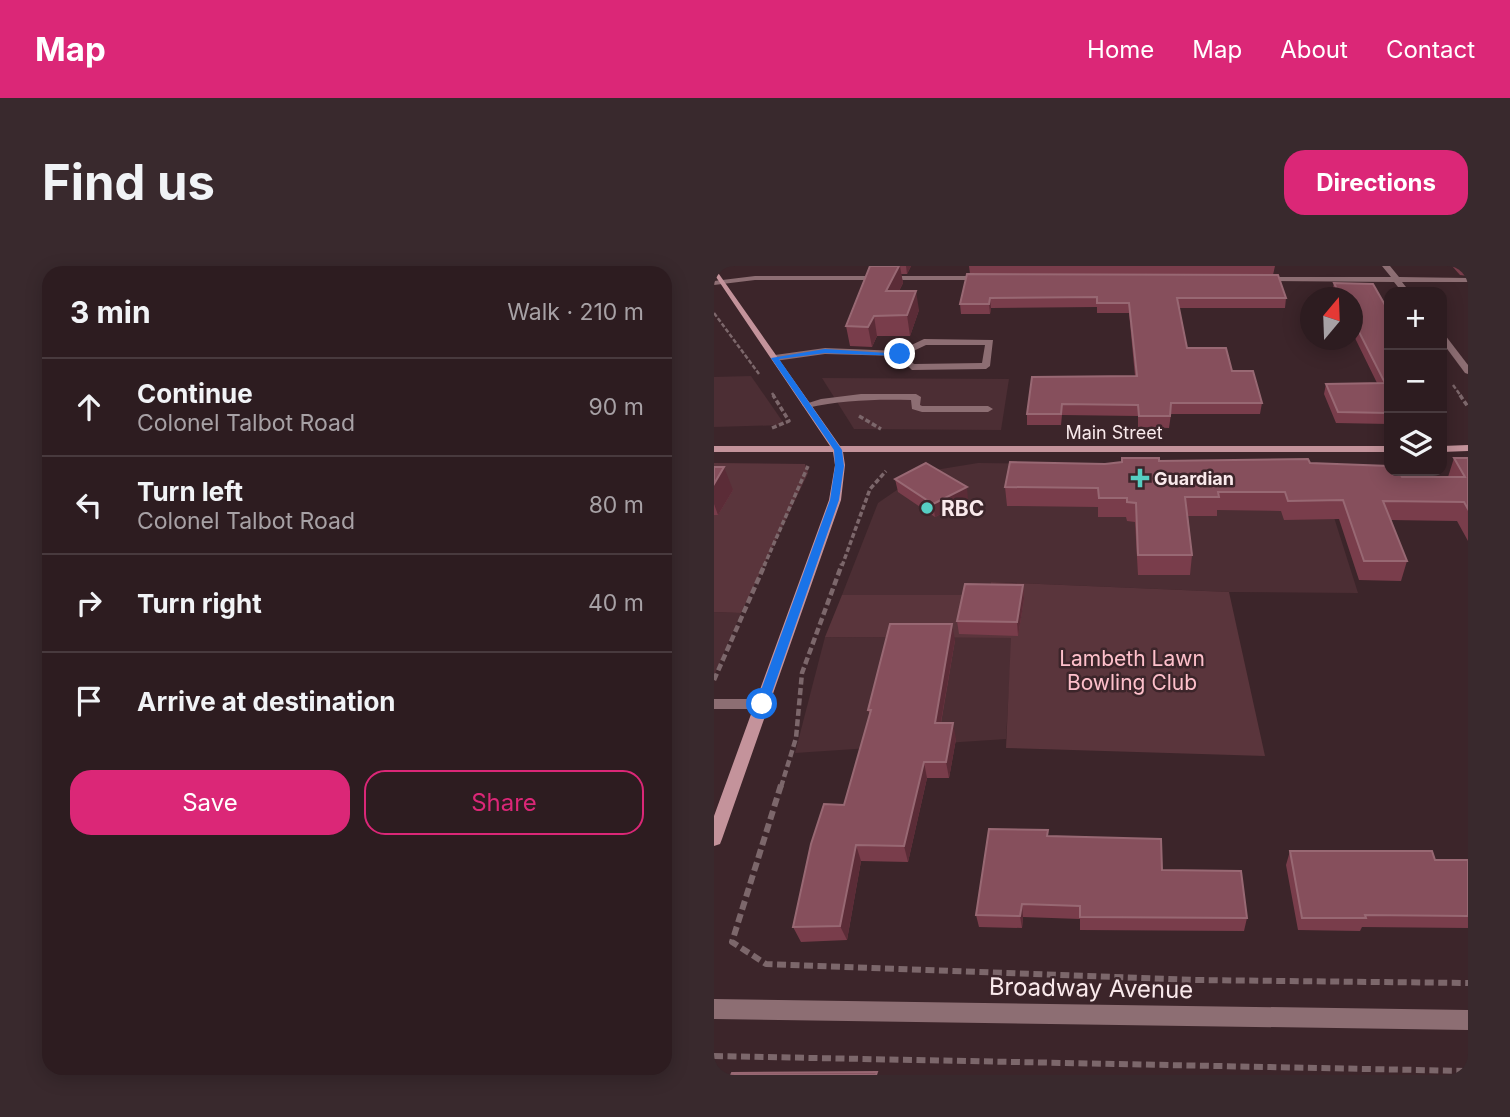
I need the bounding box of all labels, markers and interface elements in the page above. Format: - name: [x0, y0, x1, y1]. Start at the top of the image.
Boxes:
- text: Map: [35, 29, 106, 69]
- text: Home: [1087, 35, 1154, 64]
- text: Map: [1192, 35, 1242, 64]
- text: About: [1280, 35, 1348, 64]
- text: Contact: [1386, 35, 1475, 64]
- button: Directions: [1284, 150, 1468, 215]
- text: Find us: [42, 153, 215, 212]
- north arrow: [1300, 287, 1363, 350]
- map controls: [1384, 287, 1447, 476]
- button: +: [1384, 287, 1447, 350]
- text: 3 min: [70, 294, 151, 330]
- text: Walk · 210 m: [507, 298, 644, 326]
- route end: [884, 338, 915, 369]
- button: −: [1384, 350, 1447, 413]
- text: Continue: [137, 378, 253, 409]
- icon: ahead: [70, 388, 108, 426]
- text: 90 m: [589, 393, 644, 421]
- text: Colonel Talbot Road: [137, 409, 355, 437]
- button: layers: [1384, 413, 1447, 476]
- street label: Main Street: [1065, 422, 1163, 443]
- place label: Guardian: [1154, 468, 1234, 489]
- marker: Guardian: [1132, 470, 1148, 486]
- text: Turn left: [137, 476, 243, 507]
- icon: left: [70, 486, 108, 524]
- text: 80 m: [589, 491, 644, 519]
- place label: RBC: [941, 496, 984, 521]
- marker: RBC: [919, 500, 935, 516]
- text: Colonel Talbot Road: [137, 507, 355, 535]
- icon: right: [70, 584, 108, 622]
- text: Turn right: [137, 588, 262, 619]
- text: 40 m: [588, 589, 644, 617]
- park label: Lambeth Lawn Bowling Club: [1059, 646, 1205, 695]
- icon: arrive: [70, 682, 108, 720]
- text: Arrive at destination: [137, 686, 396, 717]
- route start: [746, 688, 777, 719]
- button: Save: [70, 770, 350, 835]
- button: Share: [364, 770, 644, 835]
- street label: Broadway Avenue: [989, 972, 1193, 1004]

